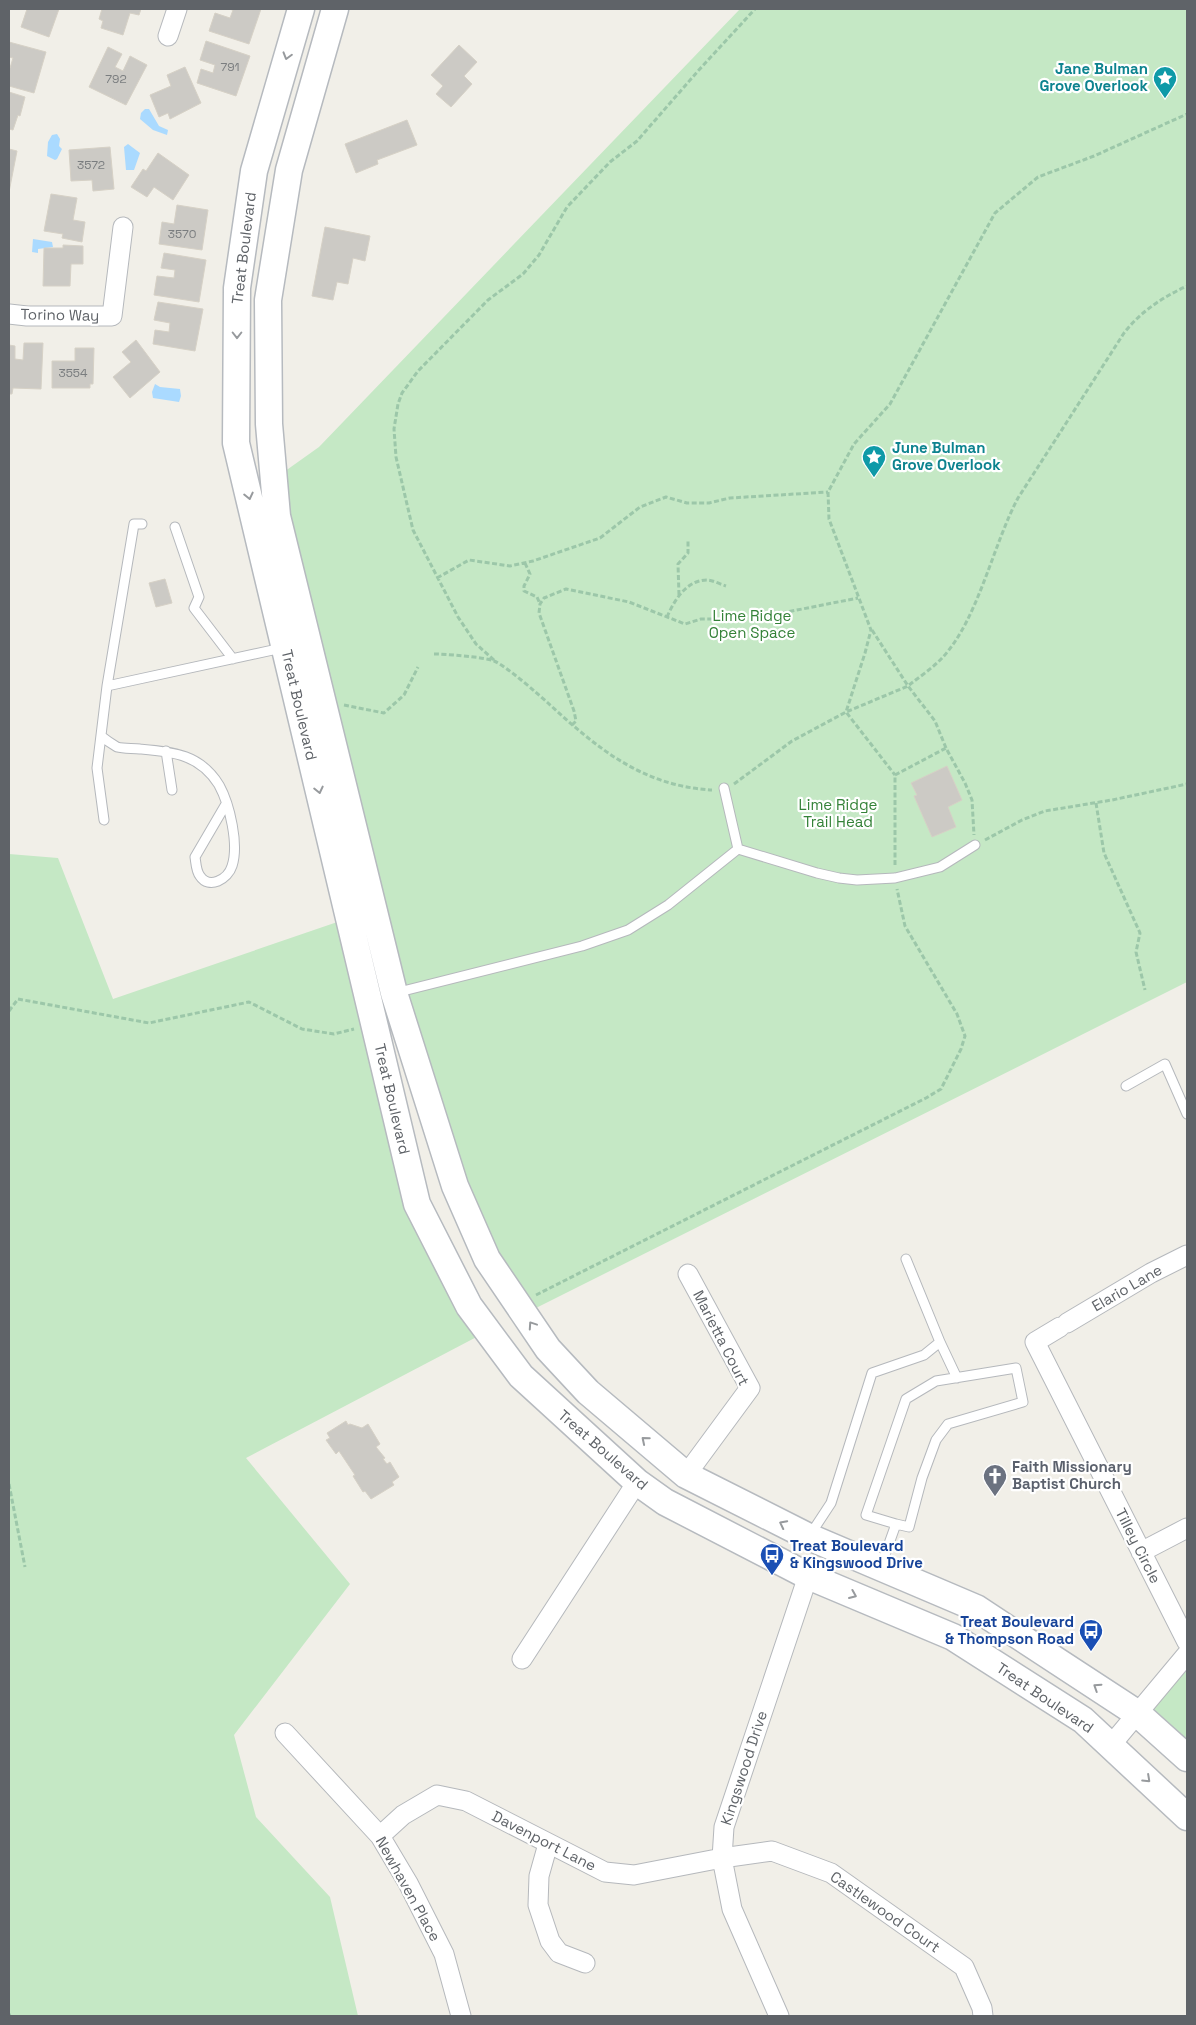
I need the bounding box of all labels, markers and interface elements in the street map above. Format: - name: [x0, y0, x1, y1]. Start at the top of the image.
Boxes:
- one-way arrow: [282, 51, 293, 60]
- house number: 791: [220, 59, 240, 75]
- place label: Jane Bulman Grove Overlook: [1039, 59, 1149, 95]
- place icon: Jane Bulman Grove Overlook: [1152, 65, 1178, 99]
- house number: 792: [105, 71, 127, 87]
- house number: 3572: [77, 157, 105, 173]
- street label: Treat Boulevard: [227, 191, 260, 305]
- house number: 3570: [168, 226, 196, 242]
- street label: Torino Way: [20, 304, 100, 325]
- one-way arrow: [232, 331, 242, 339]
- house number: 3554: [58, 365, 88, 381]
- place label: June Bulman Grove Overlook: [892, 438, 1001, 474]
- place icon: June Bulman Grove Overlook: [861, 444, 887, 478]
- one-way arrow: [243, 491, 254, 500]
- park label: Lime Ridge Open Space: [709, 606, 795, 642]
- street label: Treat Boulevard: [278, 648, 321, 762]
- one-way arrow: [313, 785, 324, 794]
- park label: Lime Ridge Trail Head: [799, 795, 878, 831]
- street label: Treat Boulevard: [371, 1042, 414, 1156]
- street label: Elario Lane: [1088, 1260, 1165, 1315]
- street label: Marietta Court: [689, 1287, 754, 1389]
- one-way arrow: [529, 1321, 538, 1331]
- street label: Treat Boulevard: [554, 1405, 652, 1494]
- one-way arrow: [642, 1438, 651, 1446]
- place label: Faith Missionary Baptist Church: [1012, 1457, 1132, 1493]
- church icon: Faith Missionary Baptist Church: [982, 1463, 1008, 1497]
- street label: Tilley Circle: [1111, 1505, 1166, 1587]
- one-way arrow: [779, 1520, 788, 1530]
- place label: Treat Boulevard & Kingswood Drive: [790, 1536, 923, 1572]
- bus stop icon: Treat Boulevard & Kingswood Drive: [759, 1542, 785, 1576]
- one-way arrow: [848, 1588, 857, 1599]
- place label: Treat Boulevard & Thompson Road: [945, 1612, 1074, 1648]
- bus stop icon: Treat Boulevard & Thompson Road: [1078, 1618, 1104, 1652]
- street label: Treat Boulevard: [993, 1658, 1097, 1737]
- one-way arrow: [1093, 1684, 1103, 1693]
- street label: Kingswood Drive: [716, 1708, 771, 1828]
- one-way arrow: [1141, 1773, 1150, 1782]
- street label: Davenport Lane: [489, 1806, 600, 1875]
- street label: Newhaven Place: [372, 1833, 445, 1945]
- street label: Castlewood Court: [827, 1867, 944, 1957]

